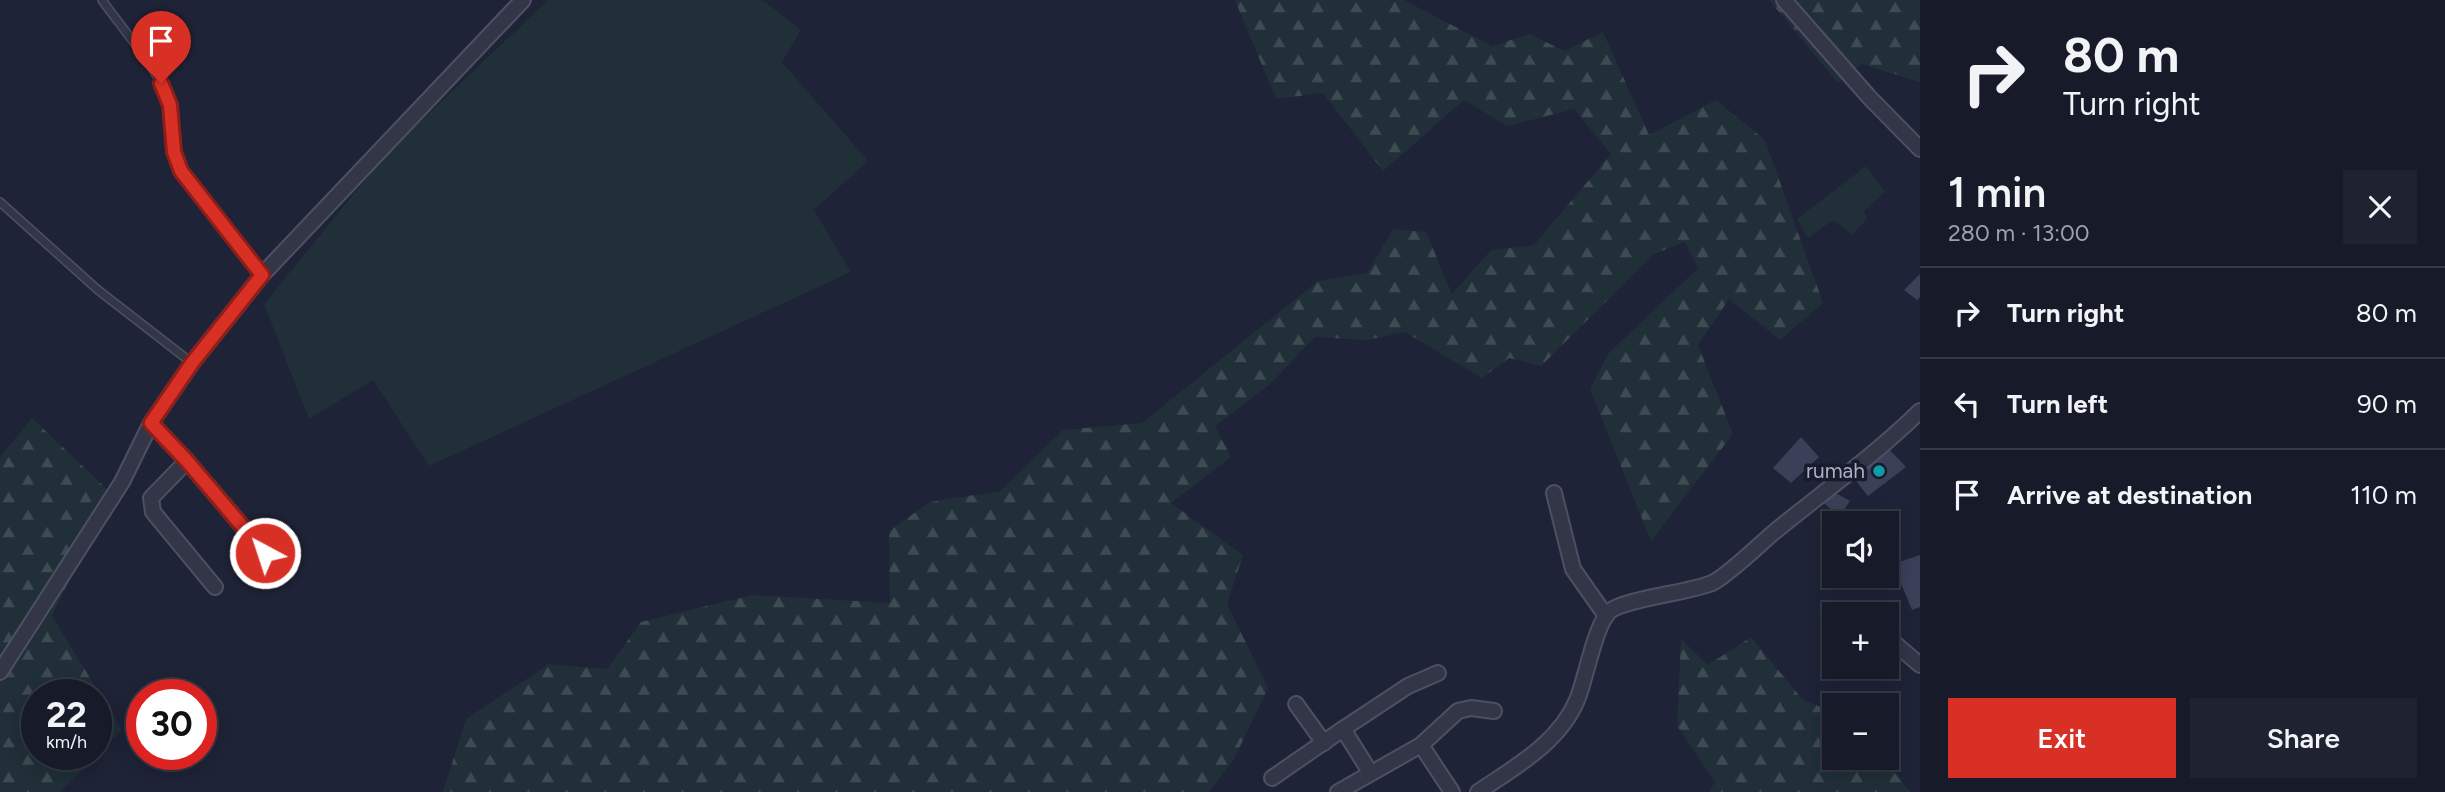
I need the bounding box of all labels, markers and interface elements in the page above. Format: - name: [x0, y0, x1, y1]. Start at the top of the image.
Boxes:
- pin: [131, 11, 191, 83]
- icon: arrive: [142, 22, 180, 60]
- text: 80 m: [2063, 25, 2179, 84]
- icon: right: [1948, 28, 2039, 119]
- text: Turn right: [2063, 85, 2201, 123]
- text: 1 min: [1948, 167, 2046, 218]
- button: close: [2343, 170, 2417, 244]
- text: 280 m · 13:00: [1948, 219, 2090, 247]
- icon: right: [1948, 294, 1986, 332]
- text: Turn right: [2007, 297, 2124, 329]
- text: 80 m: [2356, 297, 2417, 329]
- icon: left: [1948, 385, 1986, 423]
- text: Turn left: [2007, 388, 2108, 420]
- text: 90 m: [2357, 388, 2417, 420]
- place label: rumah: [1806, 458, 1865, 483]
- marker: rumah: [1871, 463, 1887, 479]
- icon: arrive: [1948, 476, 1986, 514]
- text: Arrive at destination: [2007, 479, 2252, 511]
- text: 110 m: [2350, 479, 2417, 511]
- map controls: [1822, 511, 1899, 770]
- button: sound: [1822, 511, 1899, 588]
- position arrow: [228, 516, 302, 590]
- button: +: [1822, 602, 1899, 679]
- speed limit sign: 30: [126, 679, 217, 770]
- button: −: [1822, 693, 1899, 770]
- text: 22: [46, 694, 87, 736]
- button: Exit: [1948, 698, 2176, 778]
- button: Share: [2190, 698, 2417, 778]
- text: km/h: [46, 731, 87, 753]

